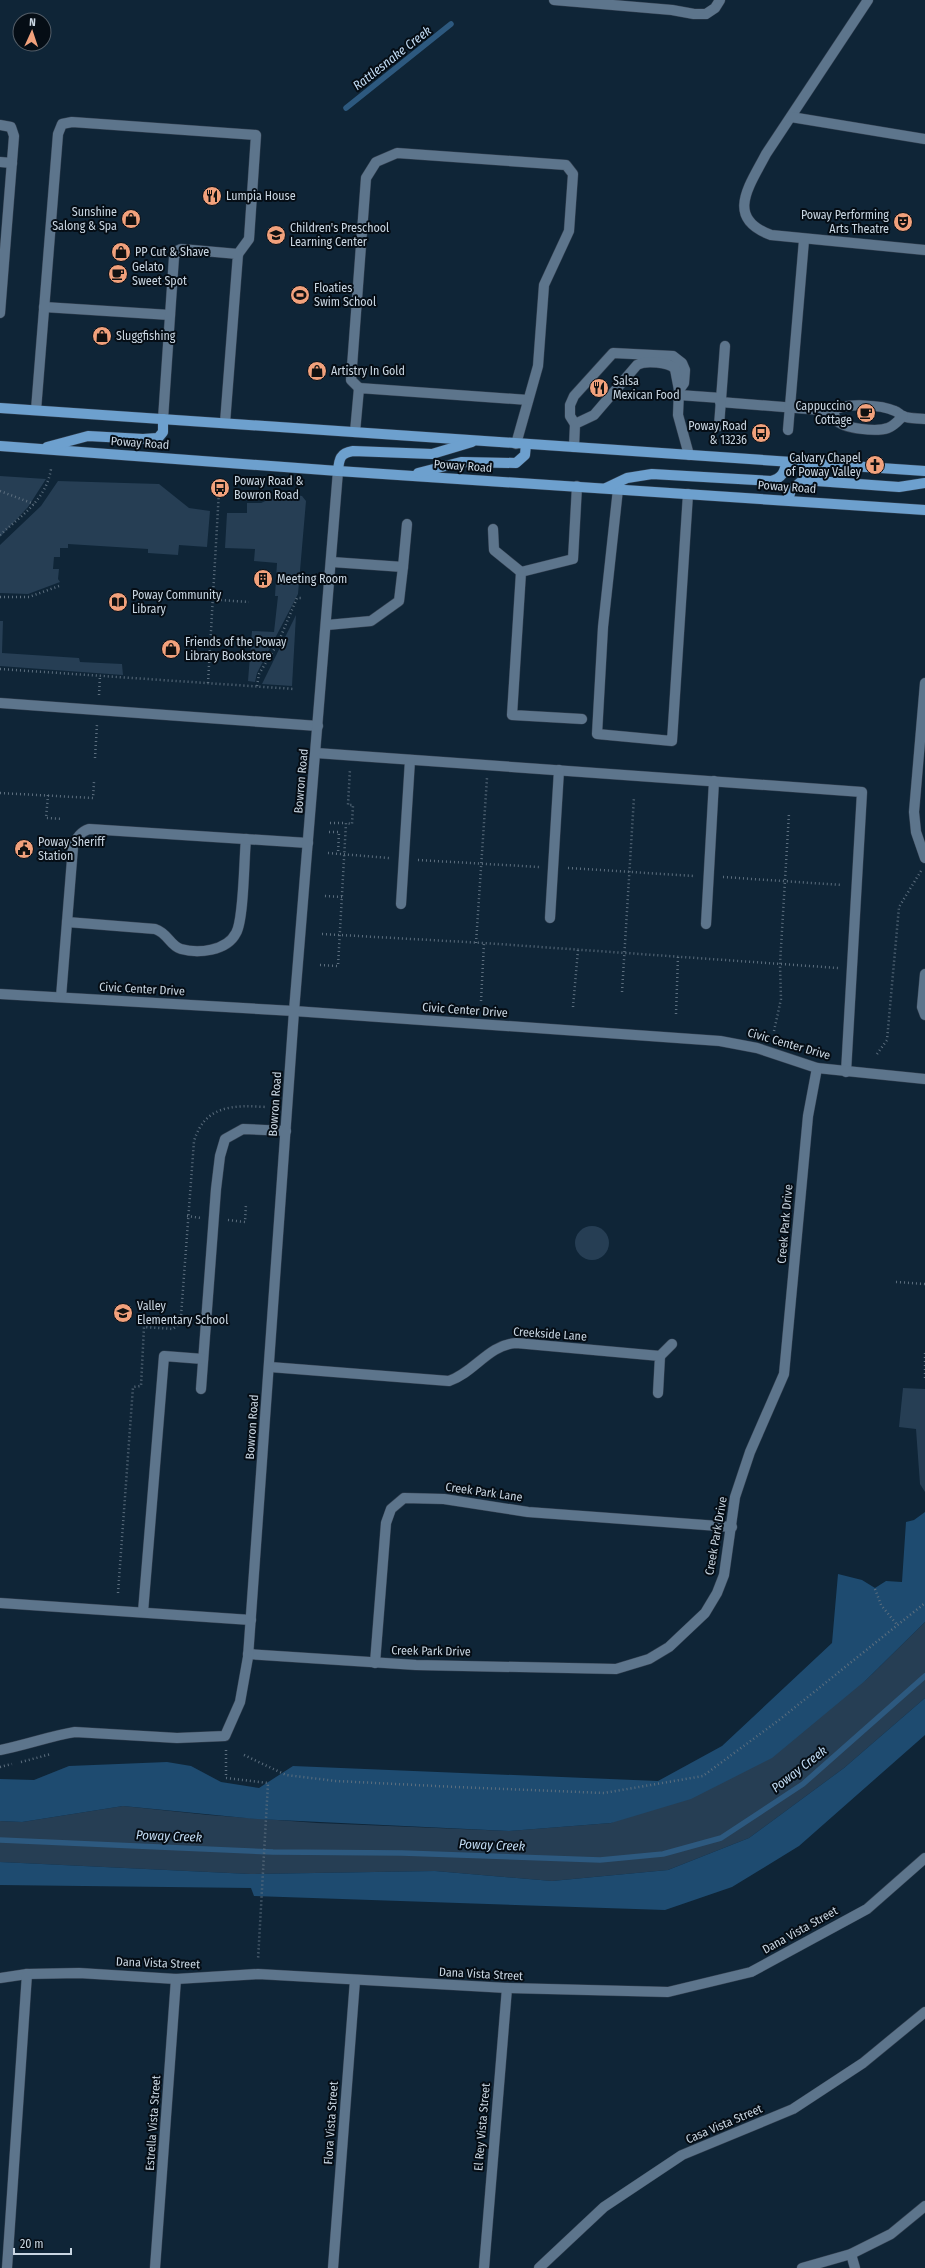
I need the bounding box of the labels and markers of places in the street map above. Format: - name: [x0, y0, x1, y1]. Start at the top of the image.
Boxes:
- restaurant icon: Lumpia House: [201, 185, 223, 207]
- place label: Lumpia House: [226, 189, 296, 203]
- place label: Sunshine Salong & Spa: [52, 205, 117, 233]
- shop icon: Sunshine Salong & Spa: [120, 208, 142, 230]
- place label: Poway Performing Arts Theatre: [801, 208, 889, 236]
- theatre icon: Poway Performing Arts Theatre: [892, 211, 914, 233]
- place label: Children's Preschool Learning Center: [290, 221, 389, 249]
- school or university icon: Children's Preschool Learning Center: [265, 224, 287, 246]
- shop icon: PP Cut & Shave: [110, 241, 132, 263]
- place label: PP Cut & Shave: [135, 245, 209, 259]
- place label: Gelato Sweet Spot: [132, 260, 187, 288]
- cafe icon: Gelato Sweet Spot: [107, 263, 129, 285]
- place label: Floaties Swim School: [314, 281, 376, 309]
- sports icon: Floaties Swim School: [289, 284, 311, 306]
- shop icon: Sluggfishing: [91, 325, 113, 347]
- place label: Sluggfishing: [116, 329, 176, 343]
- shop icon: Artistry In Gold: [306, 360, 328, 382]
- place label: Artistry In Gold: [331, 364, 405, 378]
- place label: Salsa Mexican Food: [613, 374, 680, 402]
- restaurant icon: Salsa Mexican Food: [588, 377, 610, 399]
- place label: Cappuccino Cottage: [795, 399, 852, 427]
- cafe icon: Cappuccino Cottage: [855, 402, 877, 424]
- place label: Poway Road & 13236: [688, 419, 747, 447]
- bus stop icon: Poway Road & 13236: [750, 422, 772, 444]
- place label: Calvary Chapel of Poway Valley: [785, 451, 862, 479]
- church icon: Calvary Chapel of Poway Valley: [864, 454, 886, 476]
- place label: Poway Road & Bowron Road: [234, 474, 304, 502]
- bus stop icon: Poway Road & Bowron Road: [209, 477, 231, 499]
- building icon: Meeting Room: [252, 568, 274, 590]
- place label: Meeting Room: [277, 572, 347, 586]
- place label: Poway Community Library: [132, 588, 222, 616]
- library icon: Poway Community Library: [107, 591, 129, 613]
- place label: Friends of the Poway Library Bookstore: [185, 635, 287, 663]
- shop icon: Friends of the Poway Library Bookstore: [160, 638, 182, 660]
- place label: Poway Sheriff Station: [38, 835, 106, 863]
- public building icon: Poway Sheriff Station: [13, 838, 35, 860]
- place label: Valley Elementary School: [137, 1299, 228, 1327]
- school or university icon: Valley Elementary School: [112, 1302, 134, 1324]

